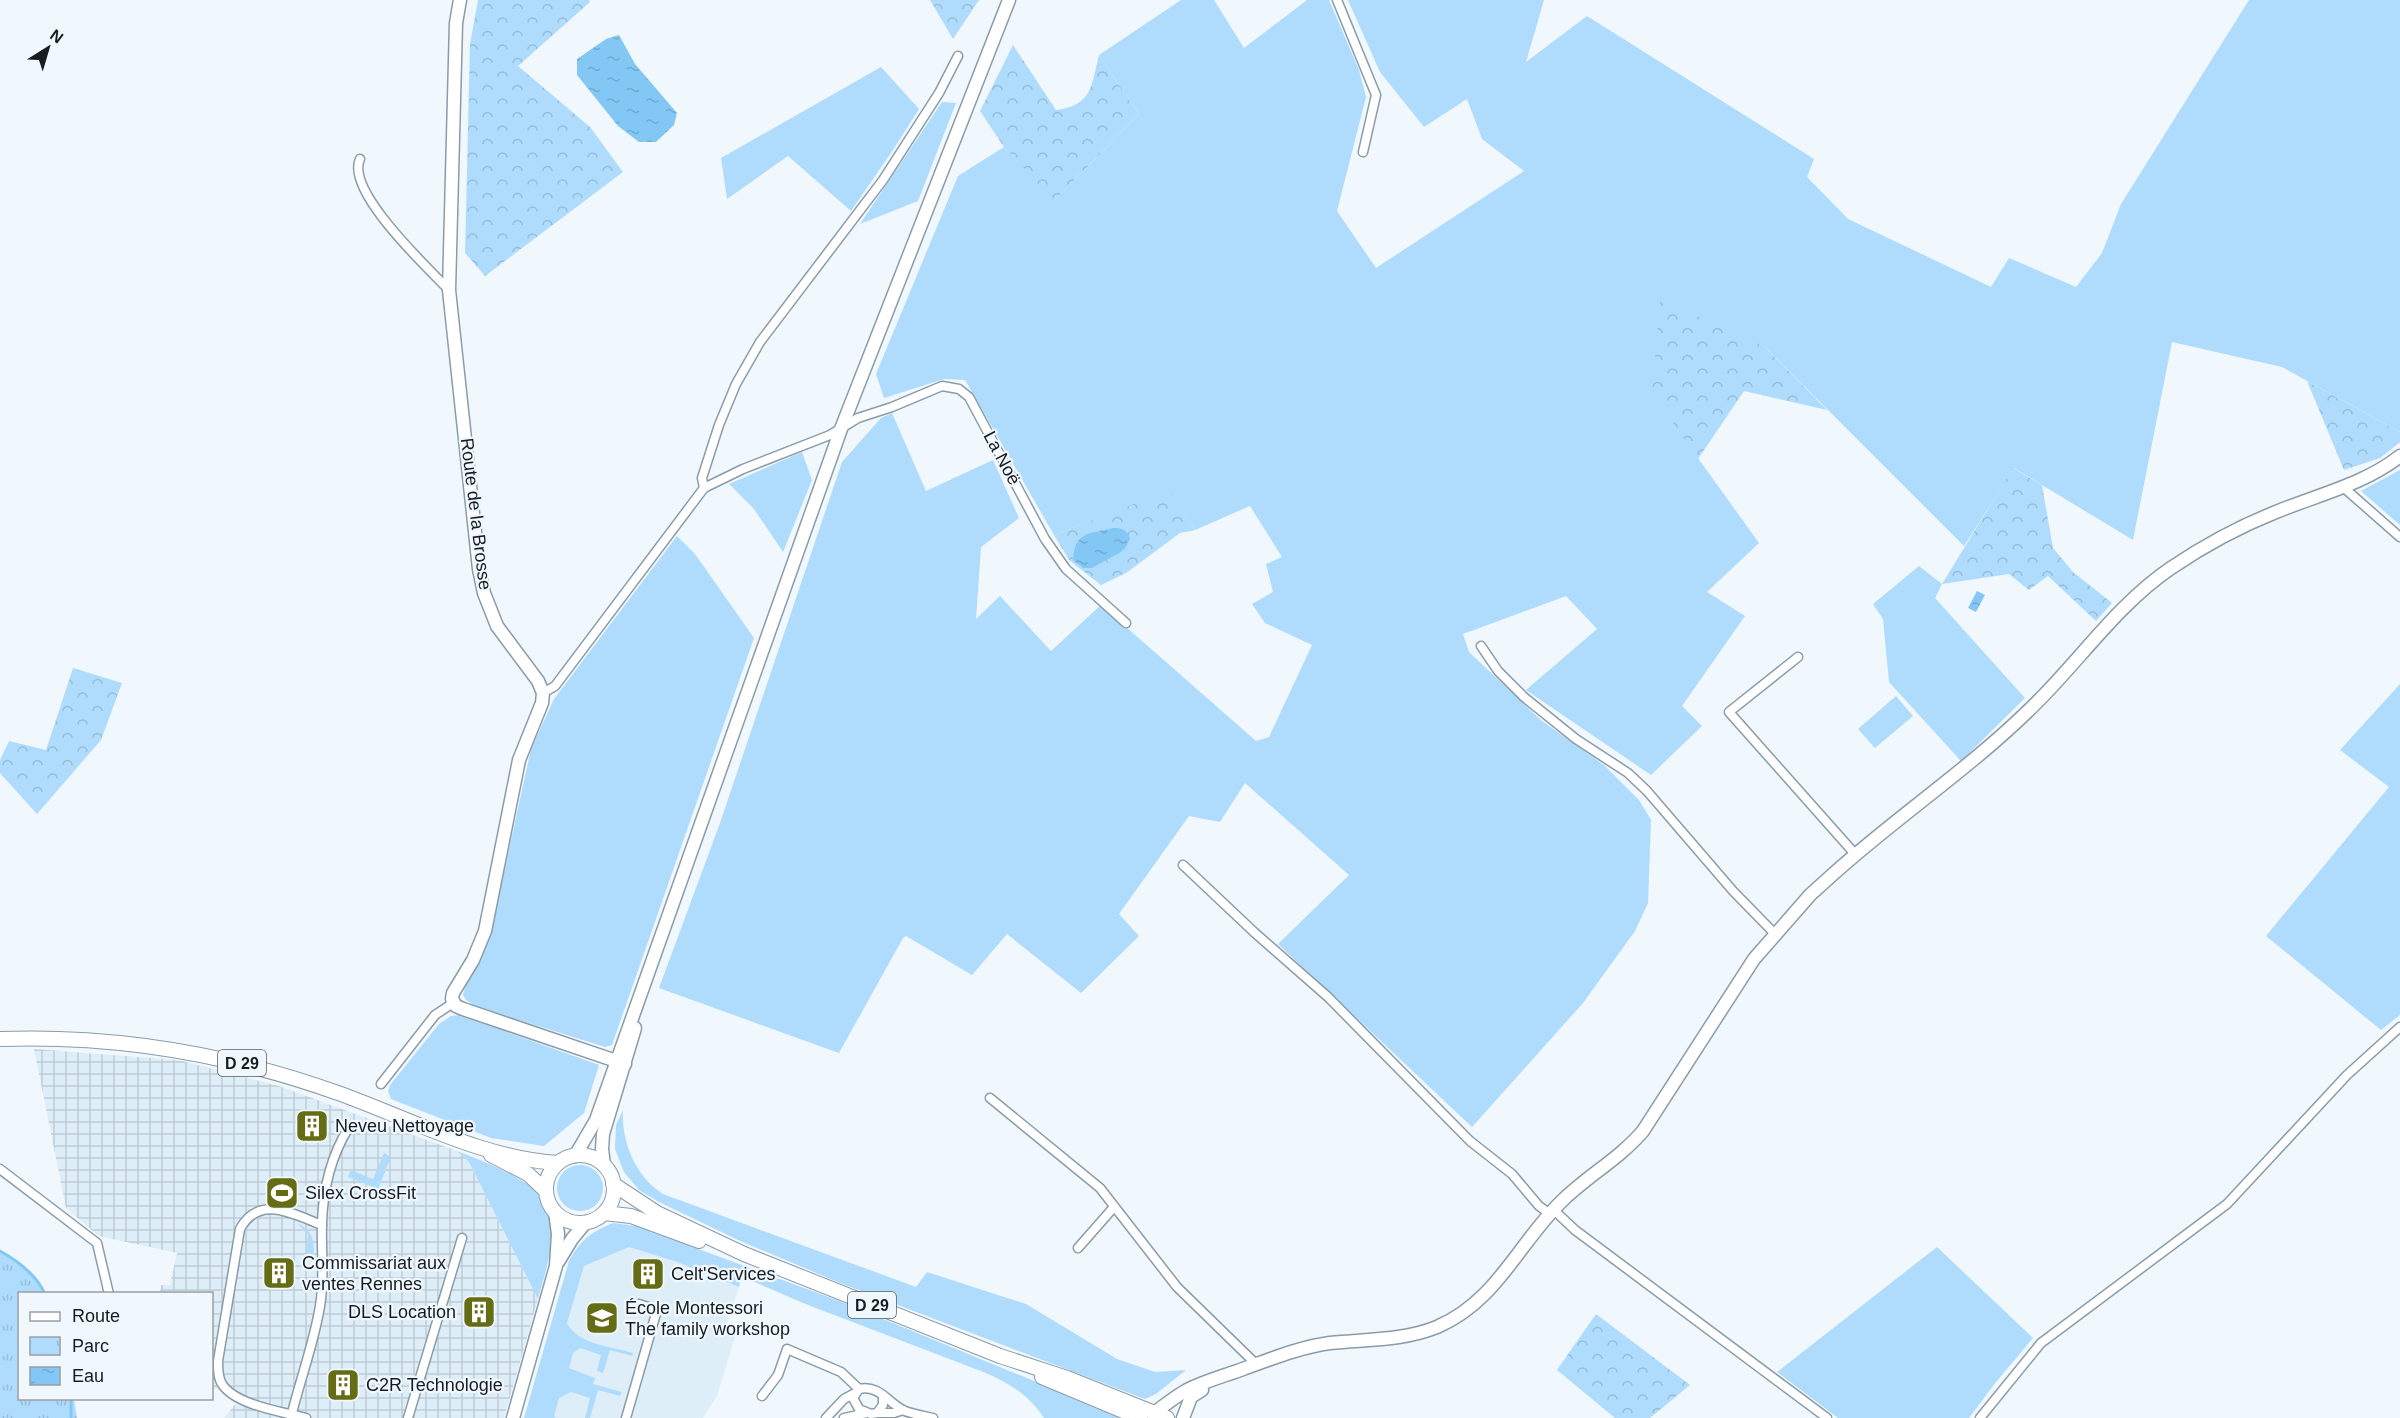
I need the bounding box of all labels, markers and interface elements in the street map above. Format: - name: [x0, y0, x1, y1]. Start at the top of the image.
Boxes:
- north arrow: [18, 18, 78, 78]
- text: N: [47, 26, 66, 47]
- street label: La Noë: [980, 428, 1024, 488]
- street label: Route de la Brosse: [457, 437, 495, 591]
- road number: D 29: [218, 1050, 266, 1076]
- building icon: Neveu Nettoyage: [294, 1108, 330, 1144]
- place label: Neveu Nettoyage: [335, 1116, 474, 1136]
- sports icon: Silex CrossFit: [264, 1175, 300, 1211]
- place label: Silex CrossFit: [305, 1183, 416, 1203]
- place label: Commissariat aux ventes Rennes: [302, 1253, 446, 1294]
- building icon: Commissariat aux ventes Rennes: [261, 1255, 297, 1291]
- building icon: Celt'Services: [630, 1256, 666, 1292]
- place label: Celt'Services: [671, 1264, 775, 1284]
- legend: [18, 1292, 213, 1400]
- road number: D 29: [848, 1292, 896, 1318]
- building icon: DLS Location: [461, 1294, 497, 1330]
- place label: École Montessori The family workshop: [625, 1298, 790, 1339]
- school or university icon: École Montessori The family workshop: [584, 1300, 620, 1336]
- place label: DLS Location: [348, 1302, 456, 1322]
- text: Route: [72, 1306, 120, 1326]
- text: Parc: [72, 1336, 109, 1356]
- text: Eau: [72, 1366, 104, 1386]
- building icon: C2R Technologie: [325, 1367, 361, 1403]
- place label: C2R Technologie: [366, 1375, 503, 1395]

